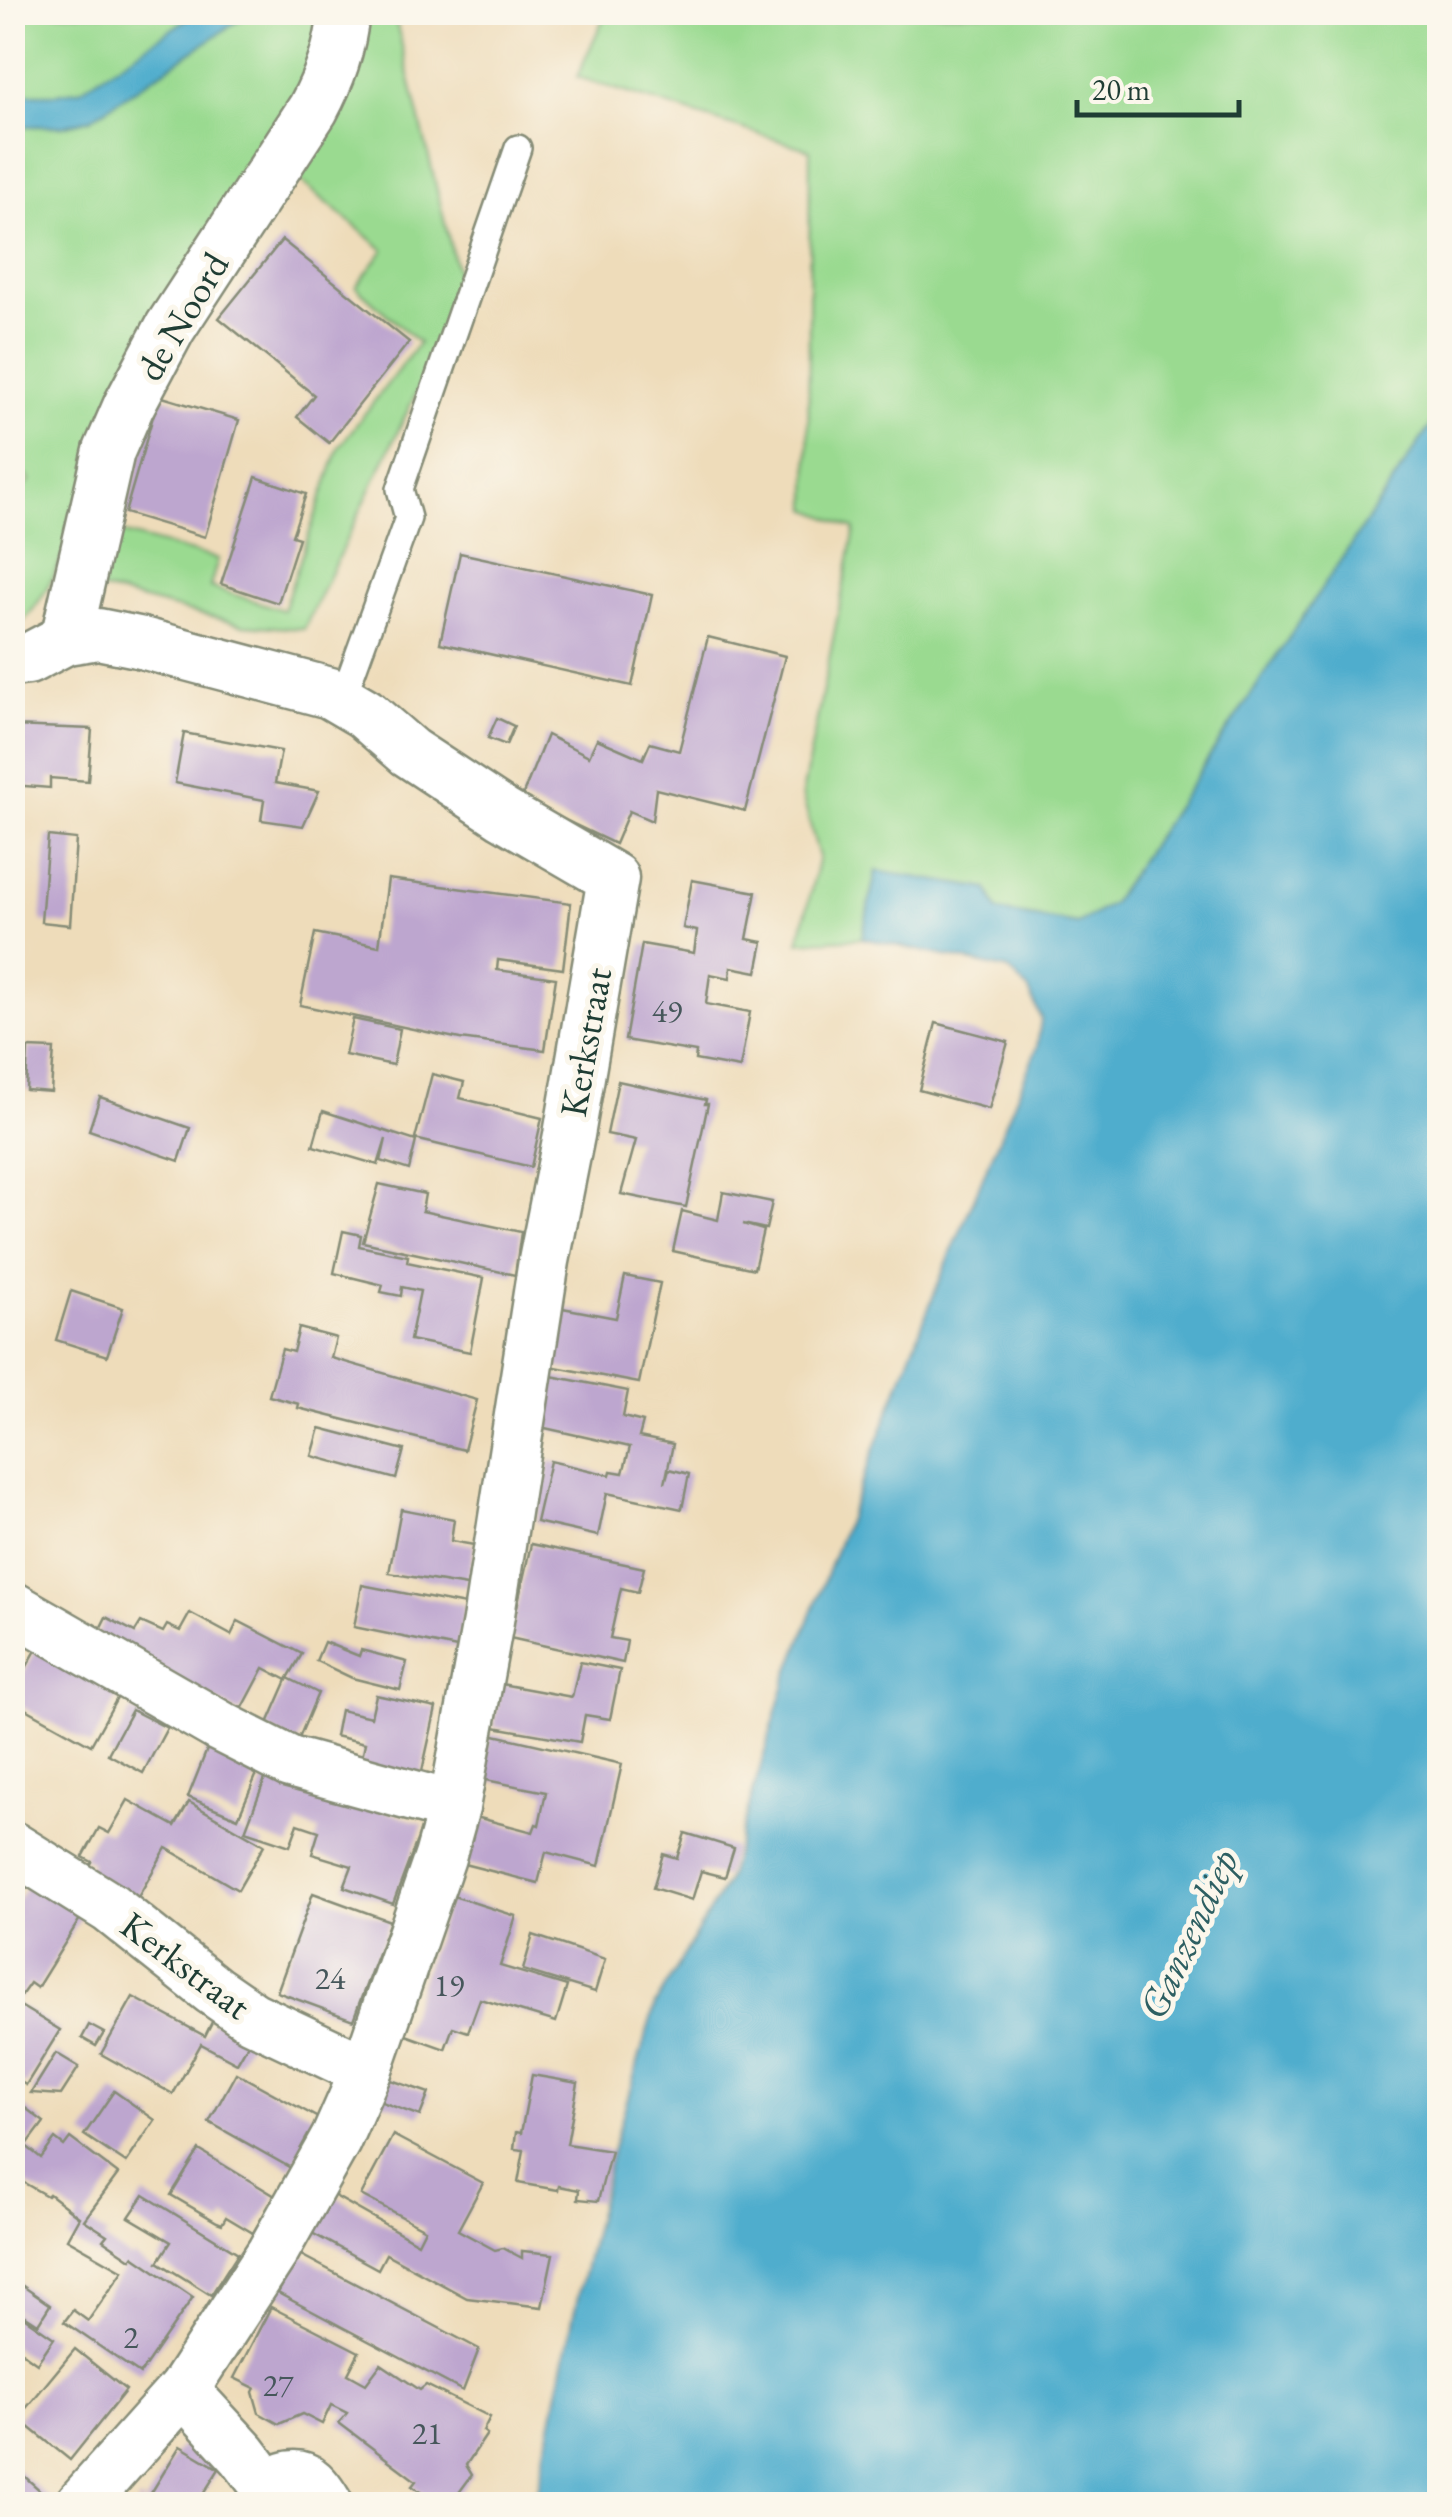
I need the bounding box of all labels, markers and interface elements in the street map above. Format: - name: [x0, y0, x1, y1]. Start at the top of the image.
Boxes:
- scale bar: [1077, 55, 1240, 117]
- text: 20 m: [1092, 70, 1150, 109]
- street label: de Noord: [125, 242, 240, 389]
- street label: Kerkstraat: [548, 964, 622, 1120]
- house number: 49: [652, 990, 682, 1032]
- water label: Ganzendiep: [1126, 1841, 1250, 2027]
- street label: Kerkstraat: [111, 1900, 261, 2030]
- house number: 24: [315, 1957, 346, 1999]
- house number: 19: [434, 1964, 464, 2006]
- house number: 2: [123, 2316, 139, 2358]
- house number: 27: [263, 2364, 294, 2406]
- house number: 21: [412, 2412, 442, 2454]

